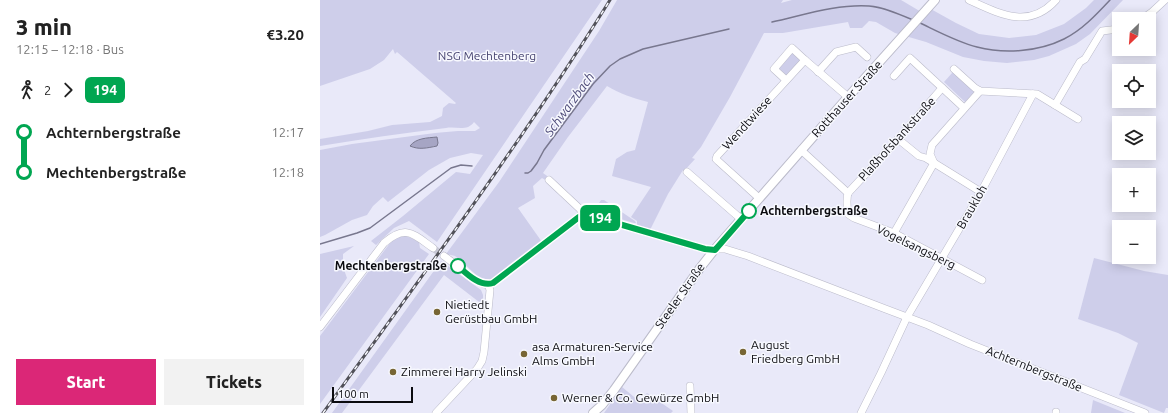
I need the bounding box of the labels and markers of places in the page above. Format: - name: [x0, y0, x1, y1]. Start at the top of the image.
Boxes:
- marker: Achternbergstraße: [741, 203, 757, 219]
- place label: Achternbergstraße: [760, 204, 868, 217]
- marker: Mechtenbergstraße: [450, 258, 466, 274]
- place label: Mechtenbergstraße: [335, 259, 447, 272]
- place label: Nietiedt Gerüstbau GmbH: [445, 298, 537, 325]
- marker: Nietiedt Gerüstbau GmbH: [432, 307, 442, 317]
- place label: August Friedberg GmbH: [751, 338, 840, 365]
- place label: asa Armaturen-Service Alms GmbH: [532, 340, 653, 367]
- marker: August Friedberg GmbH: [738, 347, 748, 357]
- marker: asa Armaturen-Service Alms GmbH: [519, 349, 529, 359]
- place label: Zimmerei Harry Jelinski: [401, 365, 527, 378]
- marker: Zimmerei Harry Jelinski: [388, 367, 398, 377]
- place label: Werner & Co. Gewürze GmbH: [562, 391, 719, 404]
- marker: Werner & Co. Gewürze GmbH: [549, 393, 559, 403]

